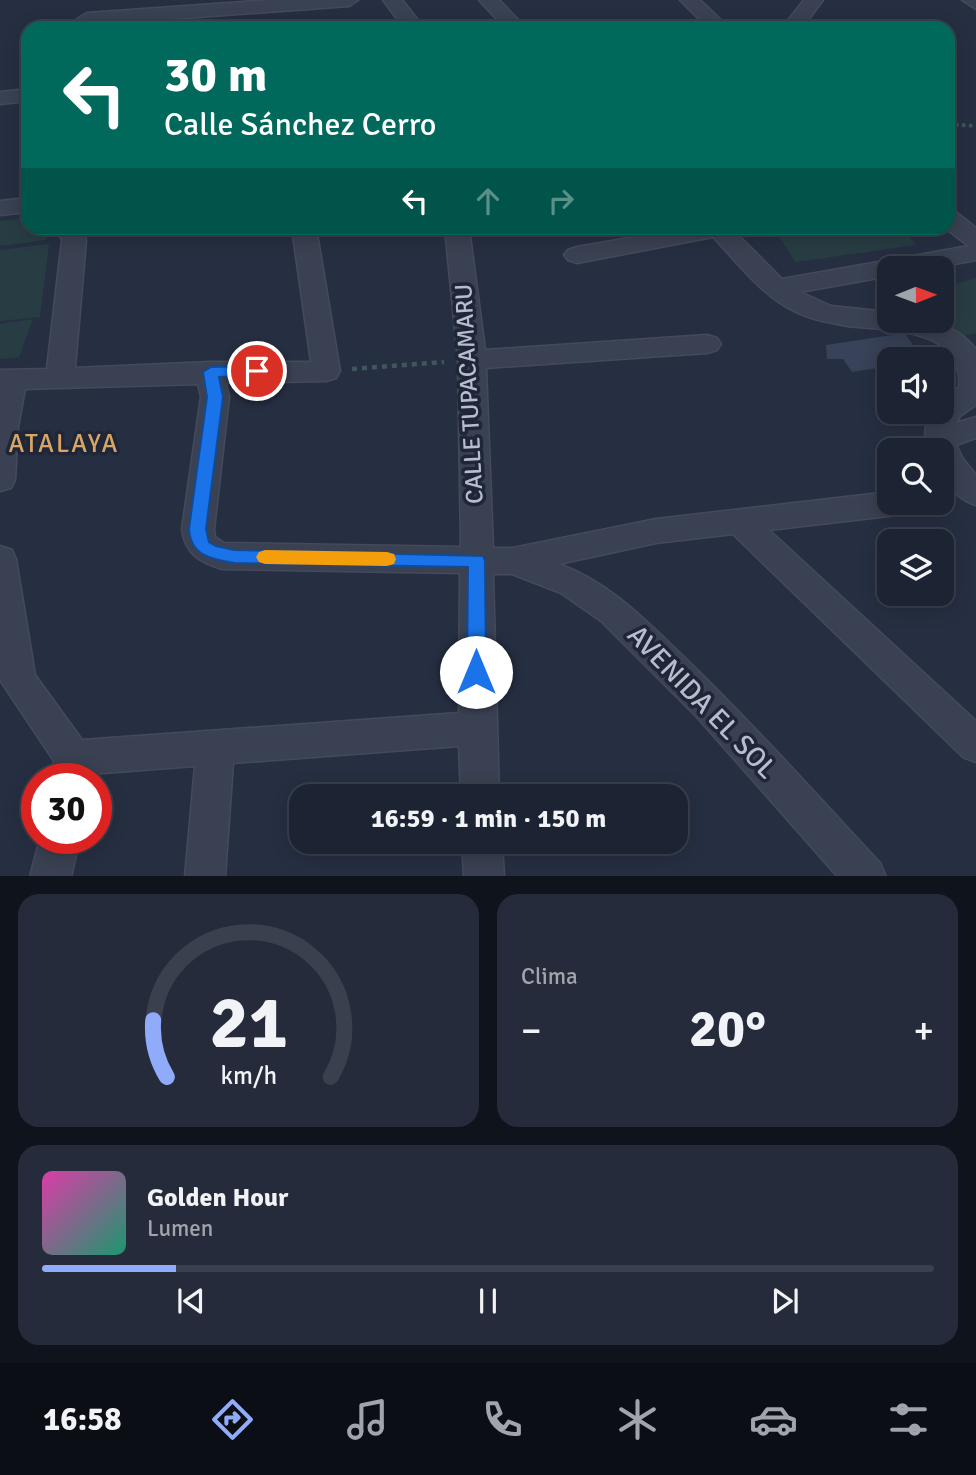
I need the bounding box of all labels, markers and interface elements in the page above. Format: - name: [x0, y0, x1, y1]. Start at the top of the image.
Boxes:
- text: 30 m: [164, 45, 267, 105]
- icon: left: [49, 49, 140, 140]
- text: Calle Sánchez Cerro: [164, 105, 437, 144]
- icon: left: [396, 182, 434, 220]
- icon: ahead: [469, 182, 507, 220]
- icon: right: [542, 182, 580, 220]
- north arrow: [877, 256, 954, 332]
- map controls: [877, 256, 954, 606]
- street label: CALLE TUPACAMARU: [448, 283, 490, 505]
- pin: [227, 341, 287, 401]
- button: sound: [877, 347, 954, 424]
- icon: arrive: [238, 352, 276, 390]
- district label: ATALAYA: [9, 428, 119, 460]
- button: search: [877, 438, 954, 515]
- button: layers: [877, 529, 954, 606]
- street label: AVENIDA EL SOL: [620, 618, 784, 786]
- position arrow: [439, 635, 513, 709]
- speed limit sign: 30: [21, 763, 112, 854]
- text: 16:59 · 1 min · 150 m: [371, 803, 606, 835]
- text: Clima: [521, 962, 578, 991]
- text: 21: [209, 979, 288, 1068]
- text: 20°: [689, 997, 766, 1061]
- text: −: [521, 1007, 542, 1054]
- text: +: [913, 1007, 934, 1054]
- text: km/h: [220, 1059, 277, 1090]
- text: Golden Hour: [147, 1182, 288, 1214]
- text: Lumen: [147, 1214, 213, 1243]
- icon: previous: [172, 1282, 210, 1320]
- icon: pause: [469, 1282, 507, 1320]
- icon: next: [766, 1282, 804, 1320]
- icon: directions: [208, 1395, 257, 1444]
- icon: music: [343, 1395, 392, 1444]
- icon: phone: [478, 1395, 527, 1444]
- icon: climate: [613, 1395, 662, 1444]
- icon: car: [749, 1395, 798, 1444]
- icon: filters: [884, 1395, 933, 1444]
- text: 16:58: [43, 1400, 122, 1439]

